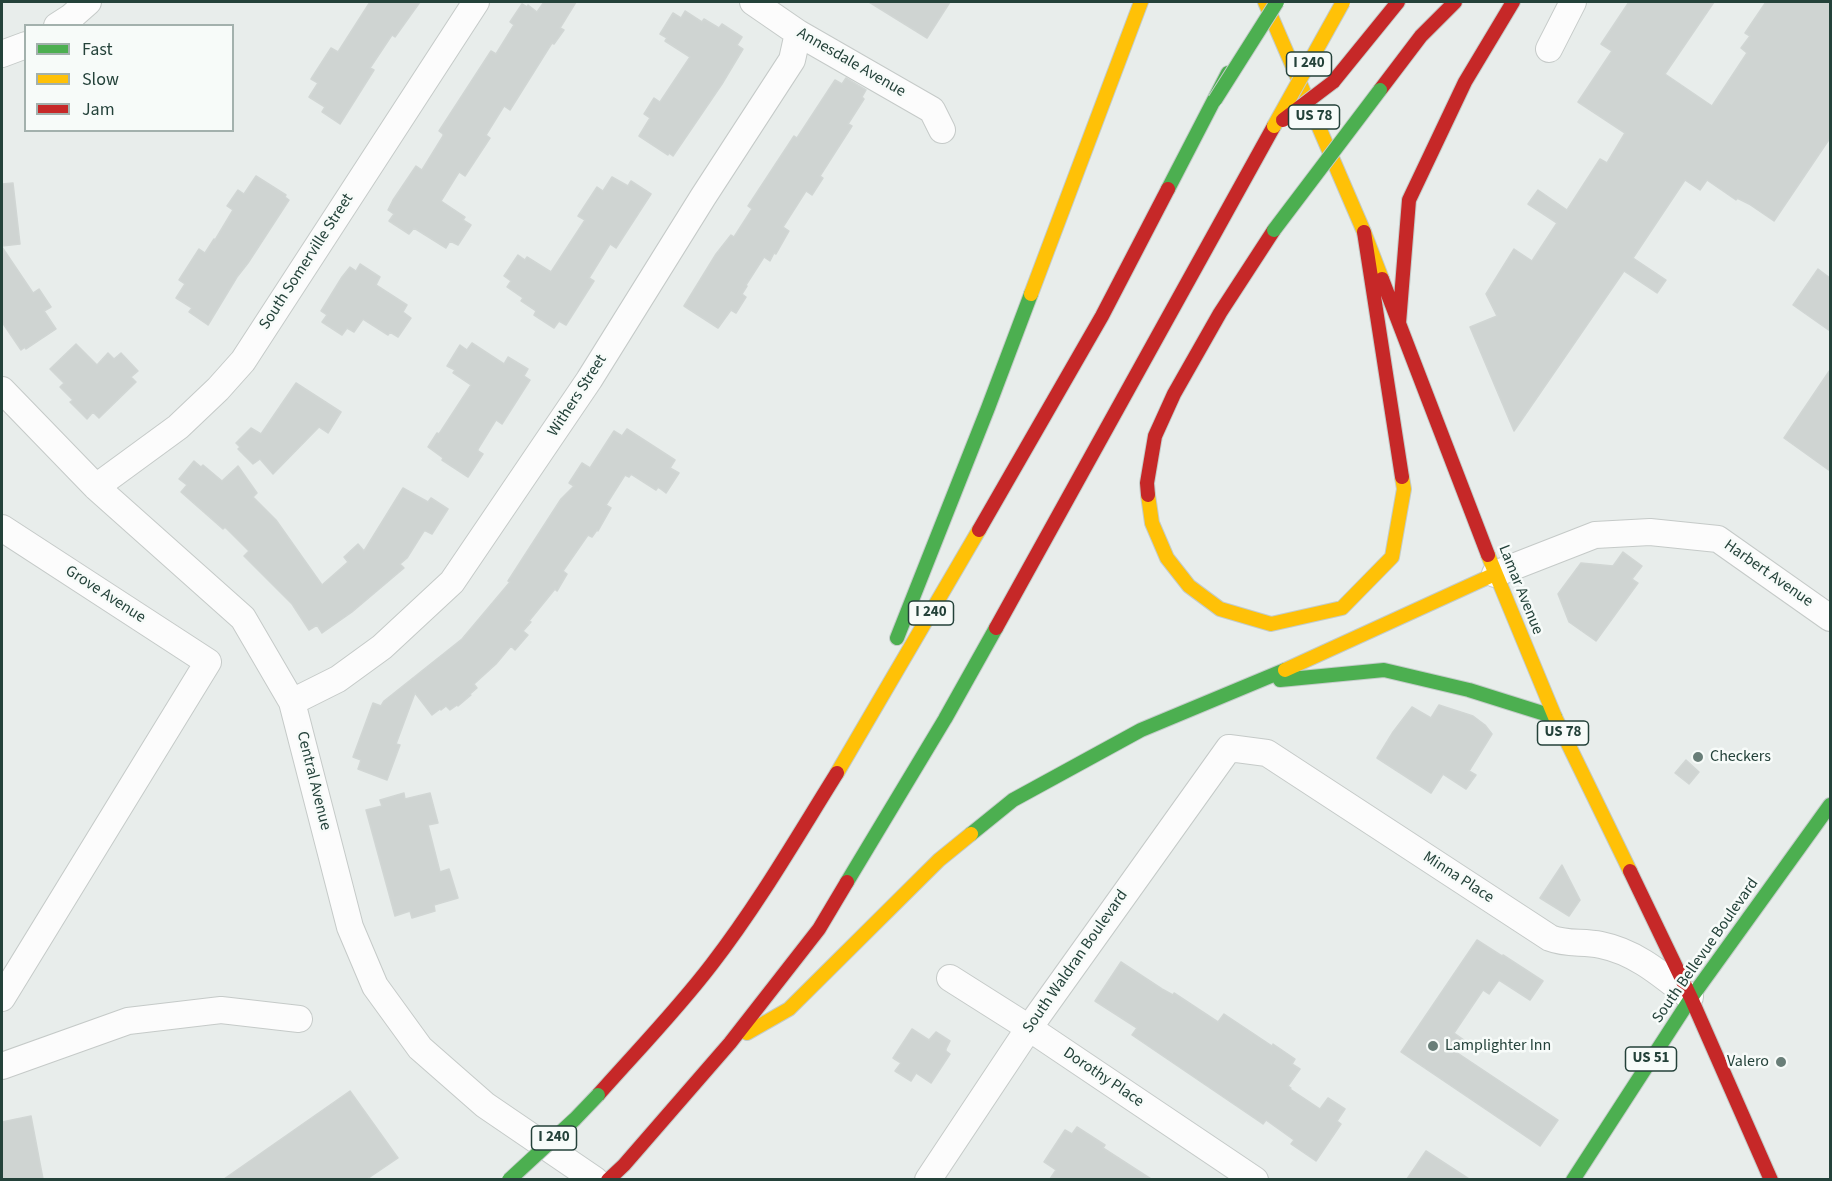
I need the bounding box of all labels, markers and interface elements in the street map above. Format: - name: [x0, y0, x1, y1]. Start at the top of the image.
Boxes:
- legend: [24, 24, 234, 132]
- street label: Annesdale Avenue: [793, 24, 909, 102]
- text: Fast: [82, 37, 113, 62]
- road number: I 240: [1286, 52, 1332, 76]
- text: Slow: [82, 67, 119, 92]
- text: Jam: [82, 97, 115, 122]
- road number: US 78: [1288, 105, 1340, 129]
- street label: South Somerville Street: [256, 190, 358, 334]
- street label: Withers Street: [544, 351, 612, 441]
- street label: Harbert Avenue: [1720, 536, 1816, 612]
- street label: Lamar Avenue: [1493, 542, 1547, 638]
- street label: Grove Avenue: [61, 562, 149, 628]
- road number: I 240: [908, 601, 954, 625]
- road number: US 78: [1538, 721, 1588, 745]
- street label: Central Avenue: [291, 730, 335, 832]
- place label: Checkers: [1710, 747, 1771, 767]
- marker: Checkers: [1691, 750, 1705, 764]
- street label: Minna Place: [1419, 848, 1497, 908]
- street label: South Bellevue Boulevard: [1649, 875, 1763, 1027]
- street label: South Waldran Boulevard: [1019, 887, 1133, 1037]
- place label: Lamplighter Inn: [1445, 1036, 1551, 1056]
- marker: Lamplighter Inn: [1426, 1039, 1440, 1053]
- street label: Dorothy Place: [1059, 1044, 1147, 1112]
- road number: US 51: [1626, 1047, 1676, 1071]
- place label: Valero: [1727, 1052, 1769, 1072]
- marker: Valero: [1774, 1055, 1788, 1069]
- road number: I 240: [532, 1126, 576, 1150]

